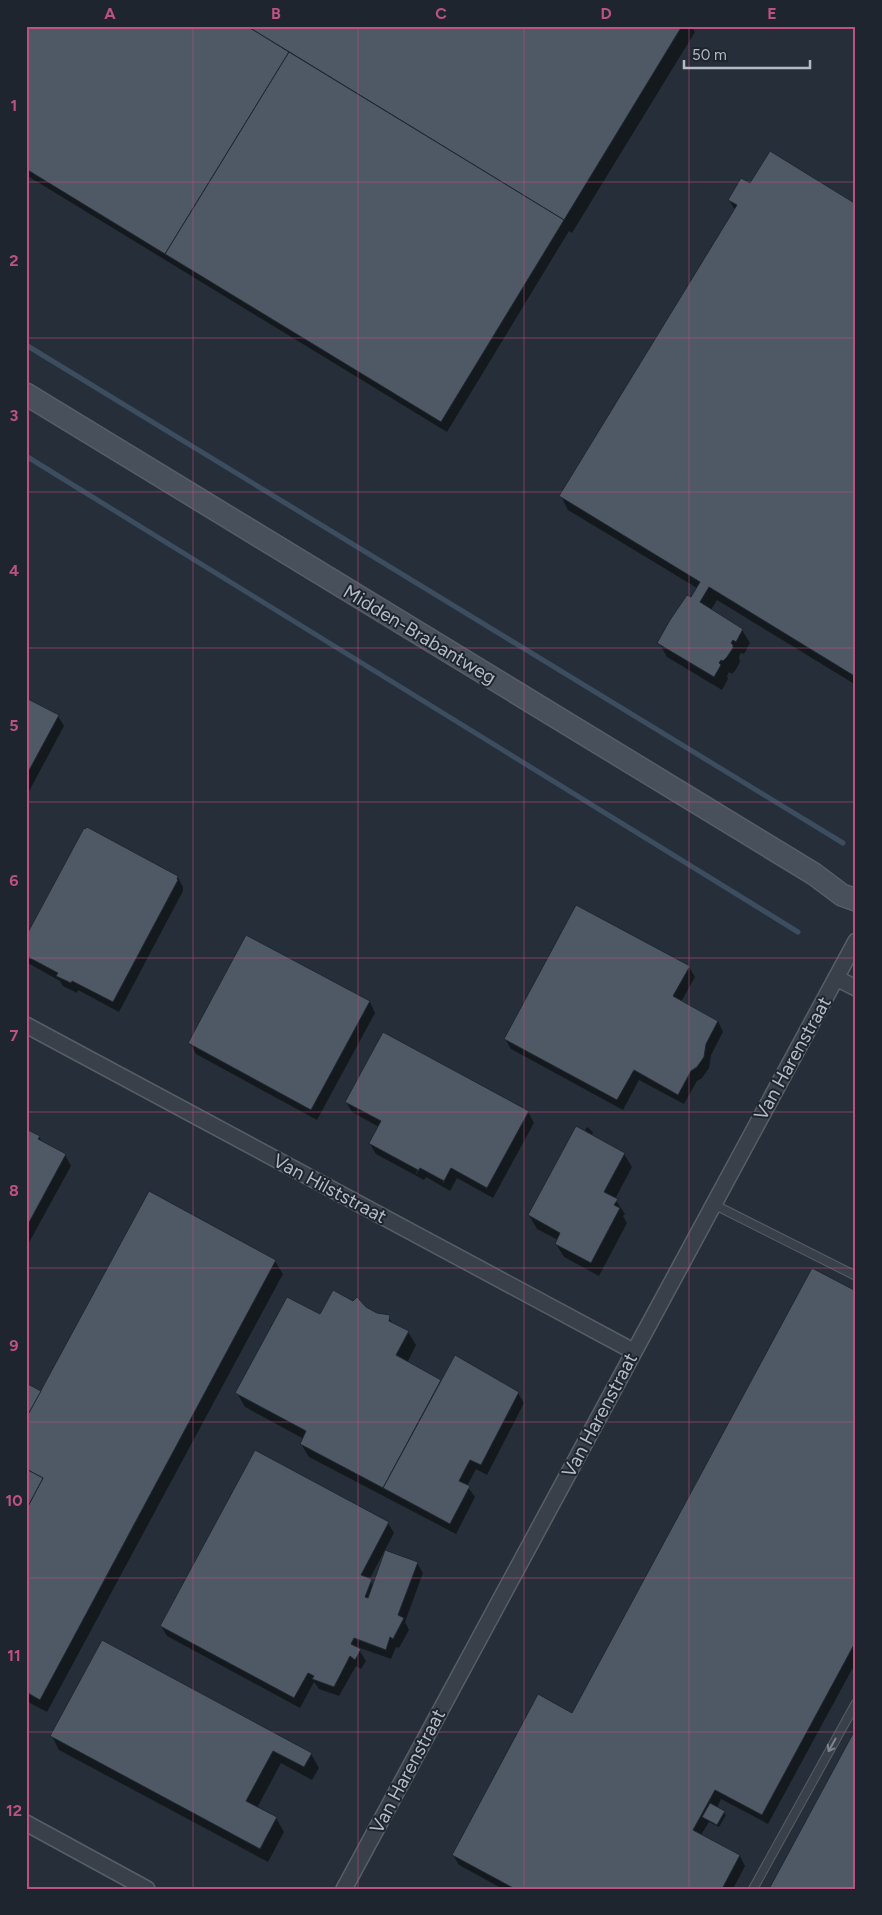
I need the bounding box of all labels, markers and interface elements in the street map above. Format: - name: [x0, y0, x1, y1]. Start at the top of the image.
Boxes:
- text: A: [104, 4, 116, 23]
- text: B: [271, 4, 281, 23]
- text: C: [435, 4, 447, 23]
- text: D: [600, 4, 612, 23]
- text: E: [767, 4, 777, 23]
- scale bar: [684, 38, 811, 70]
- text: 50 m: [692, 46, 727, 64]
- text: 1: [11, 96, 17, 115]
- text: 2: [9, 251, 19, 270]
- text: 3: [10, 406, 19, 425]
- text: 4: [9, 561, 19, 580]
- street label: Midden-Brabantweg: [339, 580, 500, 689]
- text: 5: [9, 716, 19, 735]
- text: 6: [9, 871, 19, 890]
- street label: Van Harenstraat: [749, 992, 836, 1124]
- text: 7: [10, 1026, 19, 1045]
- street label: Van Hilststraat: [269, 1149, 390, 1228]
- text: 8: [9, 1181, 19, 1200]
- text: 9: [9, 1336, 19, 1355]
- street label: Van Harenstraat: [557, 1349, 642, 1481]
- text: 10: [5, 1491, 23, 1510]
- text: 11: [7, 1646, 21, 1665]
- street label: Van Harenstraat: [365, 1705, 450, 1837]
- one-way arrow: [827, 1738, 837, 1753]
- text: 12: [6, 1801, 22, 1820]

